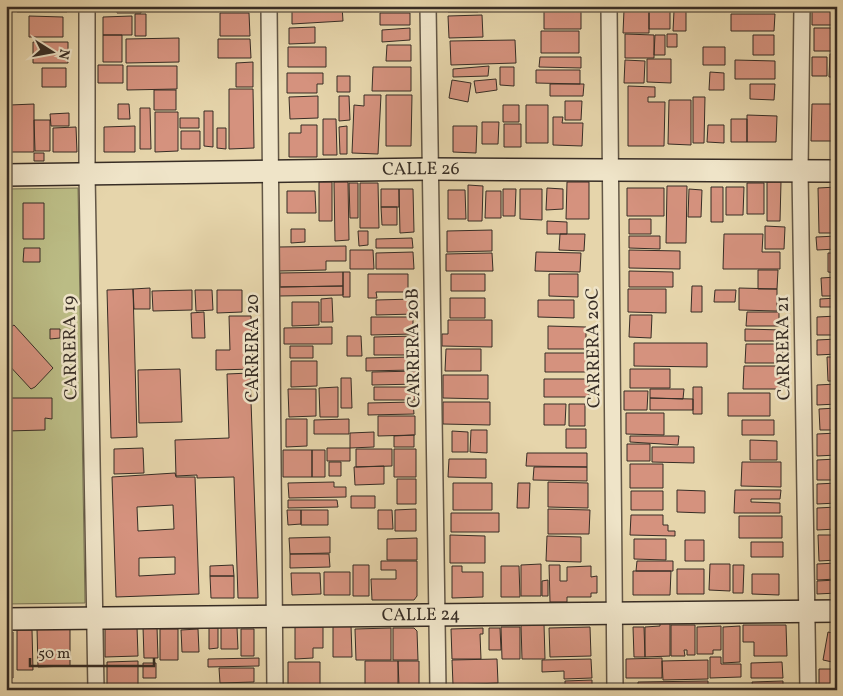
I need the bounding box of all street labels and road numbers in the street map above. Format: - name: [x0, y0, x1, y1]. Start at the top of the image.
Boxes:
- street label: CALLE 26: [382, 156, 460, 182]
- street label: CARRERA 20B: [400, 288, 428, 408]
- street label: CARRERA 20C: [580, 288, 608, 408]
- street label: CARRERA 20: [241, 294, 266, 402]
- street label: CARRERA 21: [771, 295, 797, 401]
- street label: CARRERA 19: [58, 296, 84, 400]
- street label: CALLE 24: [382, 602, 460, 628]

